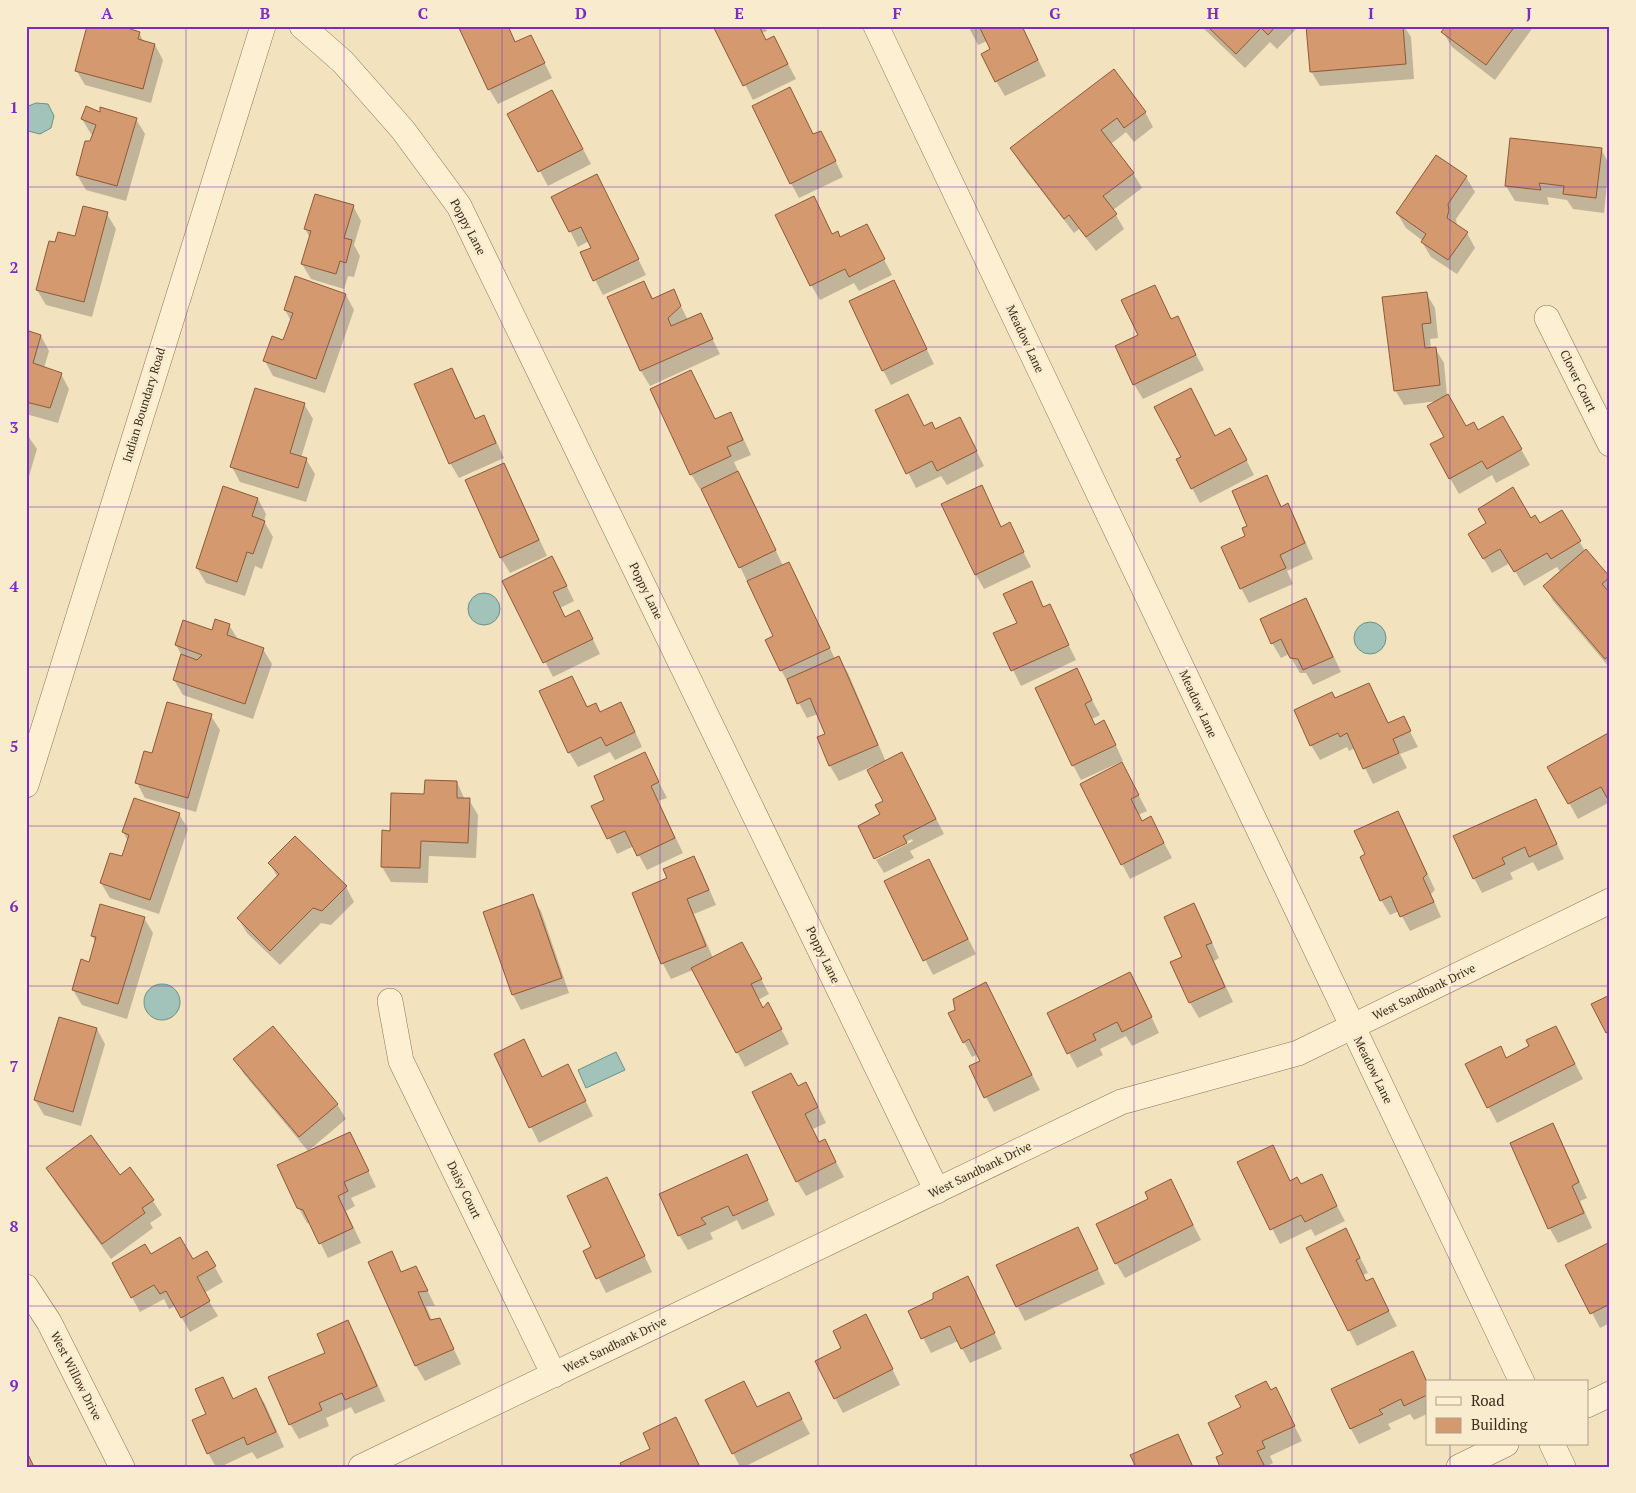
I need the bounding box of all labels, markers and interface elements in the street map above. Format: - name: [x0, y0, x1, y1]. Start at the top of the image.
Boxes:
- text: A: [101, 2, 113, 24]
- text: B: [260, 2, 270, 24]
- text: C: [418, 2, 428, 24]
- text: D: [575, 2, 587, 24]
- text: E: [734, 2, 744, 24]
- text: F: [892, 2, 902, 24]
- text: G: [1049, 2, 1061, 24]
- text: H: [1207, 2, 1219, 24]
- text: I: [1368, 2, 1374, 24]
- text: J: [1526, 2, 1532, 24]
- text: 1: [9, 96, 19, 118]
- street label: Poppy Lane: [447, 196, 490, 257]
- text: 2: [9, 256, 19, 278]
- street label: Meadow Lane: [1003, 302, 1048, 375]
- street label: Indian Boundary Road: [119, 345, 168, 464]
- street label: Clover Court: [1557, 347, 1600, 415]
- text: 3: [9, 416, 19, 438]
- street label: Poppy Lane: [626, 560, 667, 622]
- text: 4: [9, 575, 19, 597]
- street label: Meadow Lane: [1176, 667, 1221, 740]
- text: 5: [9, 735, 19, 757]
- text: 6: [9, 895, 19, 917]
- street label: Poppy Lane: [803, 924, 844, 986]
- street label: West Sandbank Drive: [1370, 960, 1478, 1023]
- street label: Meadow Lane: [1351, 1034, 1396, 1106]
- text: 7: [9, 1055, 19, 1077]
- street label: West Sandbank Drive: [926, 1138, 1034, 1201]
- street label: Daisy Court: [444, 1158, 485, 1222]
- text: 8: [9, 1215, 19, 1237]
- street label: West Sandbank Drive: [561, 1313, 669, 1376]
- street label: West Willow Drive: [48, 1329, 105, 1423]
- text: 9: [9, 1374, 19, 1396]
- legend: [1426, 1380, 1588, 1446]
- text: Road: [1471, 1390, 1504, 1410]
- text: Building: [1471, 1414, 1529, 1434]

